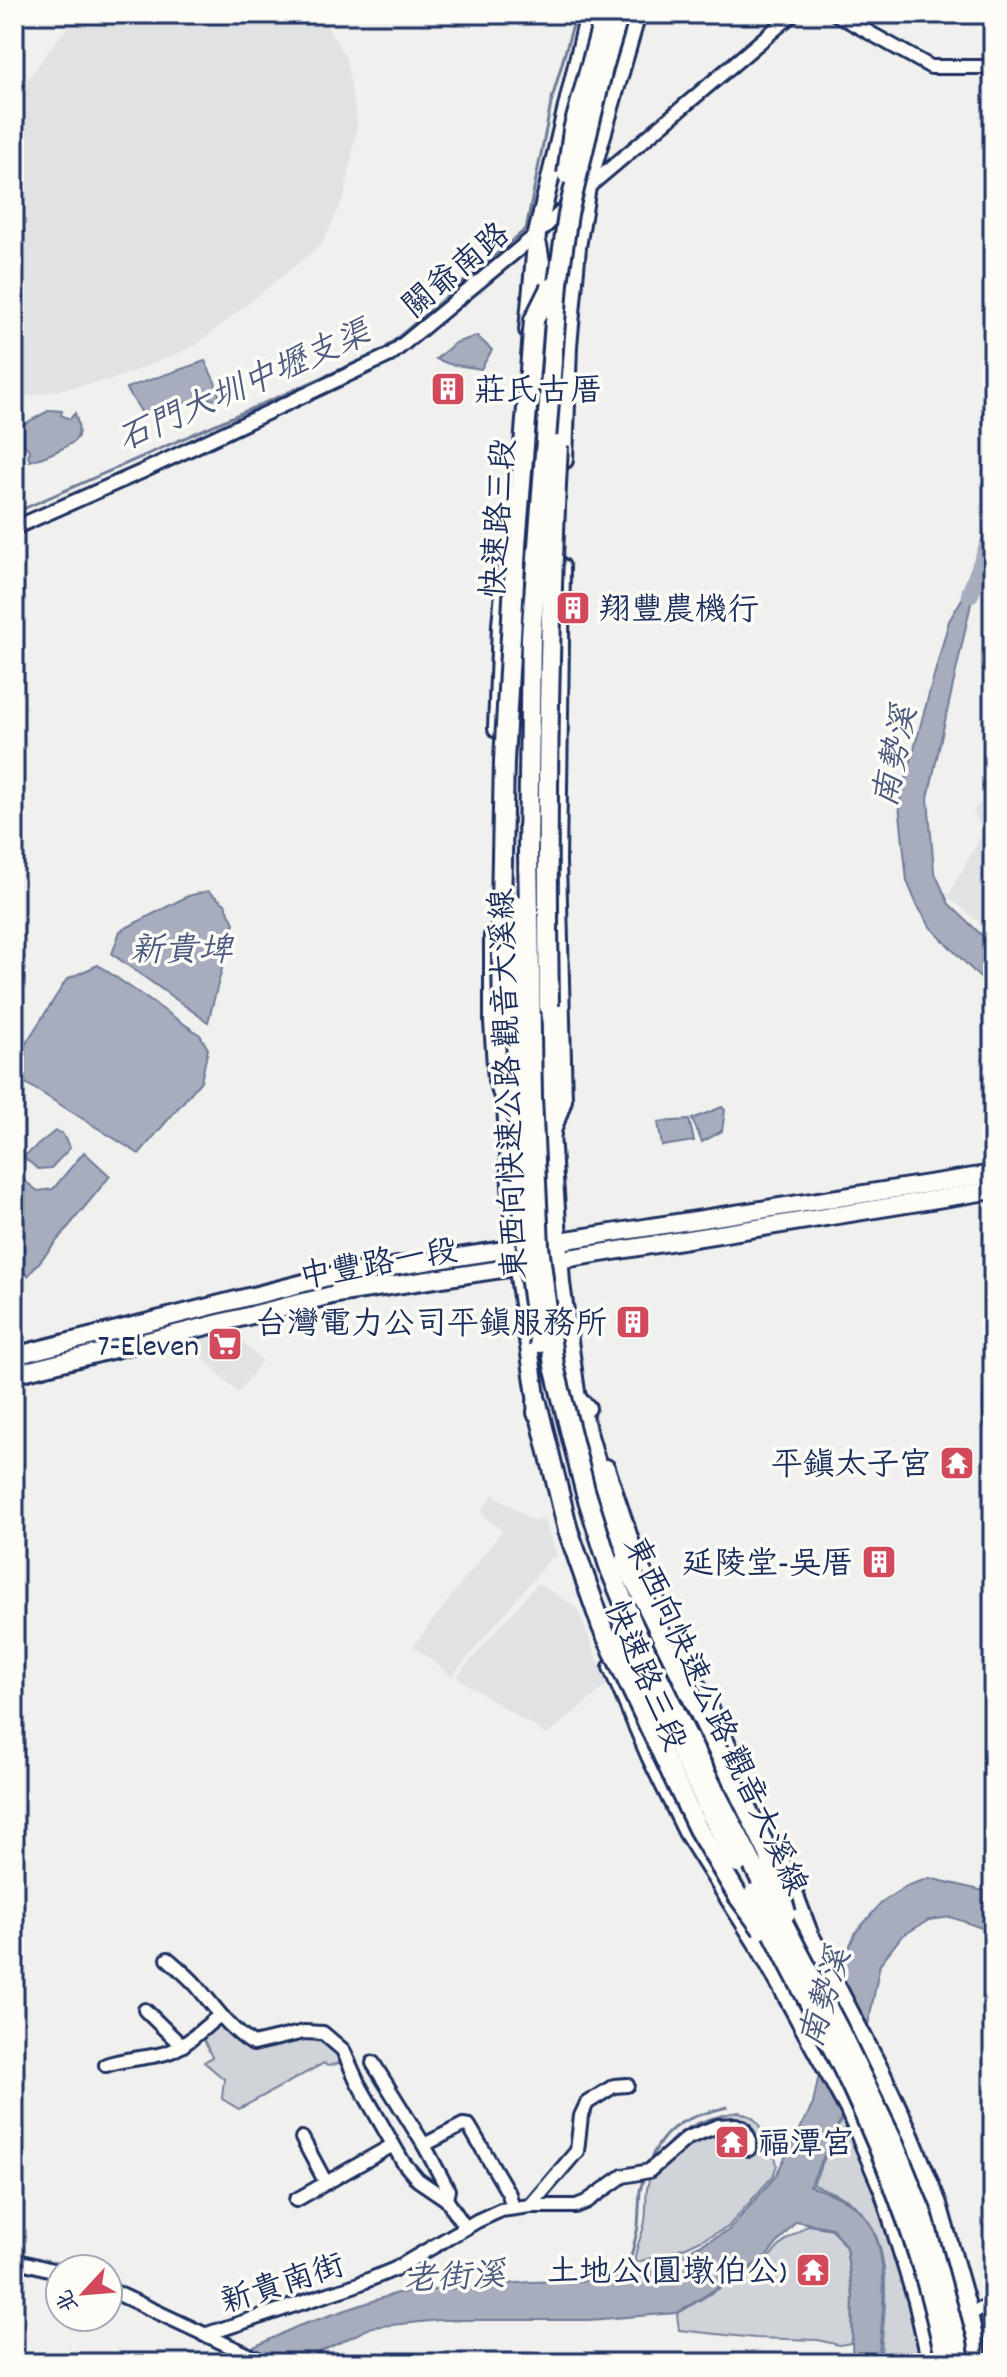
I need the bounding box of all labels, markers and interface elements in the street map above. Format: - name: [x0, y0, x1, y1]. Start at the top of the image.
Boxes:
- street label: 關爺南路: [394, 214, 522, 332]
- water label: 石門大圳中壢支渠: [111, 310, 382, 467]
- building icon: 莊氏古厝: [429, 370, 467, 408]
- place label: 莊氏古厝: [474, 371, 602, 417]
- street label: 快速路三段: [473, 437, 531, 600]
- building icon: 翔豐農機行: [554, 589, 592, 627]
- place label: 翔豐農機行: [599, 590, 759, 636]
- water label: 南勢溪: [864, 700, 933, 812]
- street label: 東西向快速公路 觀音大溪線: [482, 887, 542, 1280]
- water label: 新貴埤: [130, 929, 235, 978]
- street label: 中豐路一段: [296, 1230, 462, 1303]
- building icon: 台灣電力公司平鎮服務所: [614, 1303, 652, 1341]
- place label: 台灣電力公司平鎮服務所: [255, 1304, 607, 1350]
- supermarket icon: 7-Eleven: [206, 1325, 244, 1363]
- place label: 7-Eleven: [97, 1326, 199, 1372]
- temple icon: 平鎮太子宮: [938, 1444, 976, 1482]
- place label: 平鎮太子宮: [771, 1445, 931, 1491]
- street label: 東西向快速公路 觀音大溪線: [609, 1530, 816, 1904]
- building icon: 延陵堂-吳厝: [860, 1543, 898, 1581]
- place label: 延陵堂-吳厝: [682, 1544, 853, 1590]
- street label: 快速路三段: [590, 1594, 695, 1760]
- water label: 南勢溪: [790, 1941, 867, 2055]
- temple icon: 福潭宮: [713, 2123, 751, 2161]
- place label: 福潭宮: [758, 2124, 854, 2170]
- street label: 新貴南街: [216, 2245, 352, 2328]
- temple icon: 土地公(圓墩伯公): [794, 2251, 832, 2289]
- place label: 土地公(圓墩伯公): [547, 2252, 787, 2298]
- north arrow: [44, 2253, 124, 2333]
- water label: 老街溪: [402, 2253, 508, 2308]
- text: 北: [50, 2284, 88, 2317]

